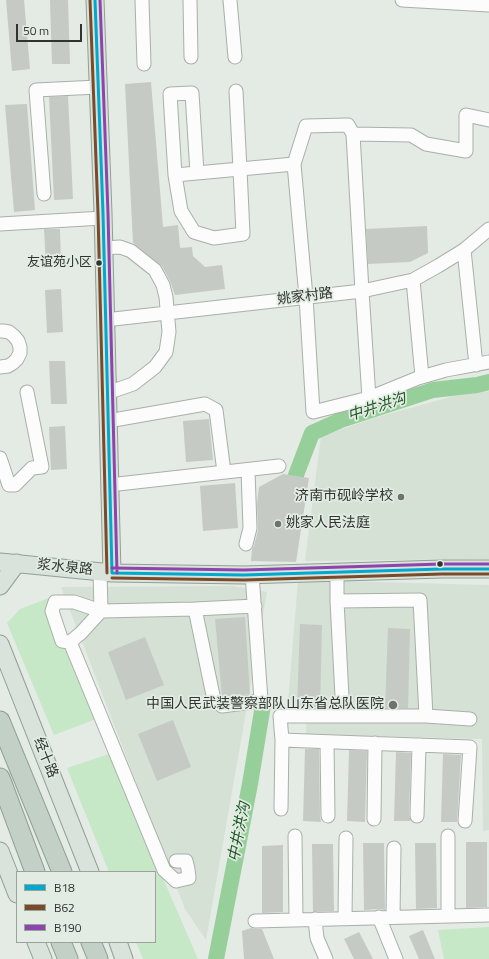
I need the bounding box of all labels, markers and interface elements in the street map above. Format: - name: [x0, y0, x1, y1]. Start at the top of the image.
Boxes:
- scale bar: [18, 16, 84, 42]
- text: 50 m: [23, 21, 49, 40]
- place label: 友谊苑小区: [27, 255, 92, 271]
- marker: 友谊苑小区: [94, 258, 104, 268]
- street label: 姚家村路: [276, 285, 334, 309]
- water label: 中井洪沟: [346, 390, 408, 426]
- place label: 济南市砚岭学校: [295, 489, 393, 505]
- marker: 济南市砚岭学校: [396, 492, 406, 502]
- place label: 姚家人民法庭: [286, 516, 370, 532]
- marker: 姚家人民法庭: [273, 519, 283, 529]
- street label: 浆水泉路: [36, 557, 94, 579]
- unlabelled marker: [435, 559, 445, 569]
- place label: 中国人民武装警察部队山东省总队医院: [146, 697, 384, 713]
- marker: 中国人民武装警察部队山东省总队医院: [387, 699, 399, 711]
- street label: 经十路: [29, 735, 61, 781]
- water label: 中井洪沟: [225, 801, 255, 863]
- legend: [16, 871, 156, 943]
- text: B18: [54, 878, 75, 897]
- text: B62: [54, 898, 75, 917]
- text: B190: [54, 918, 82, 937]

